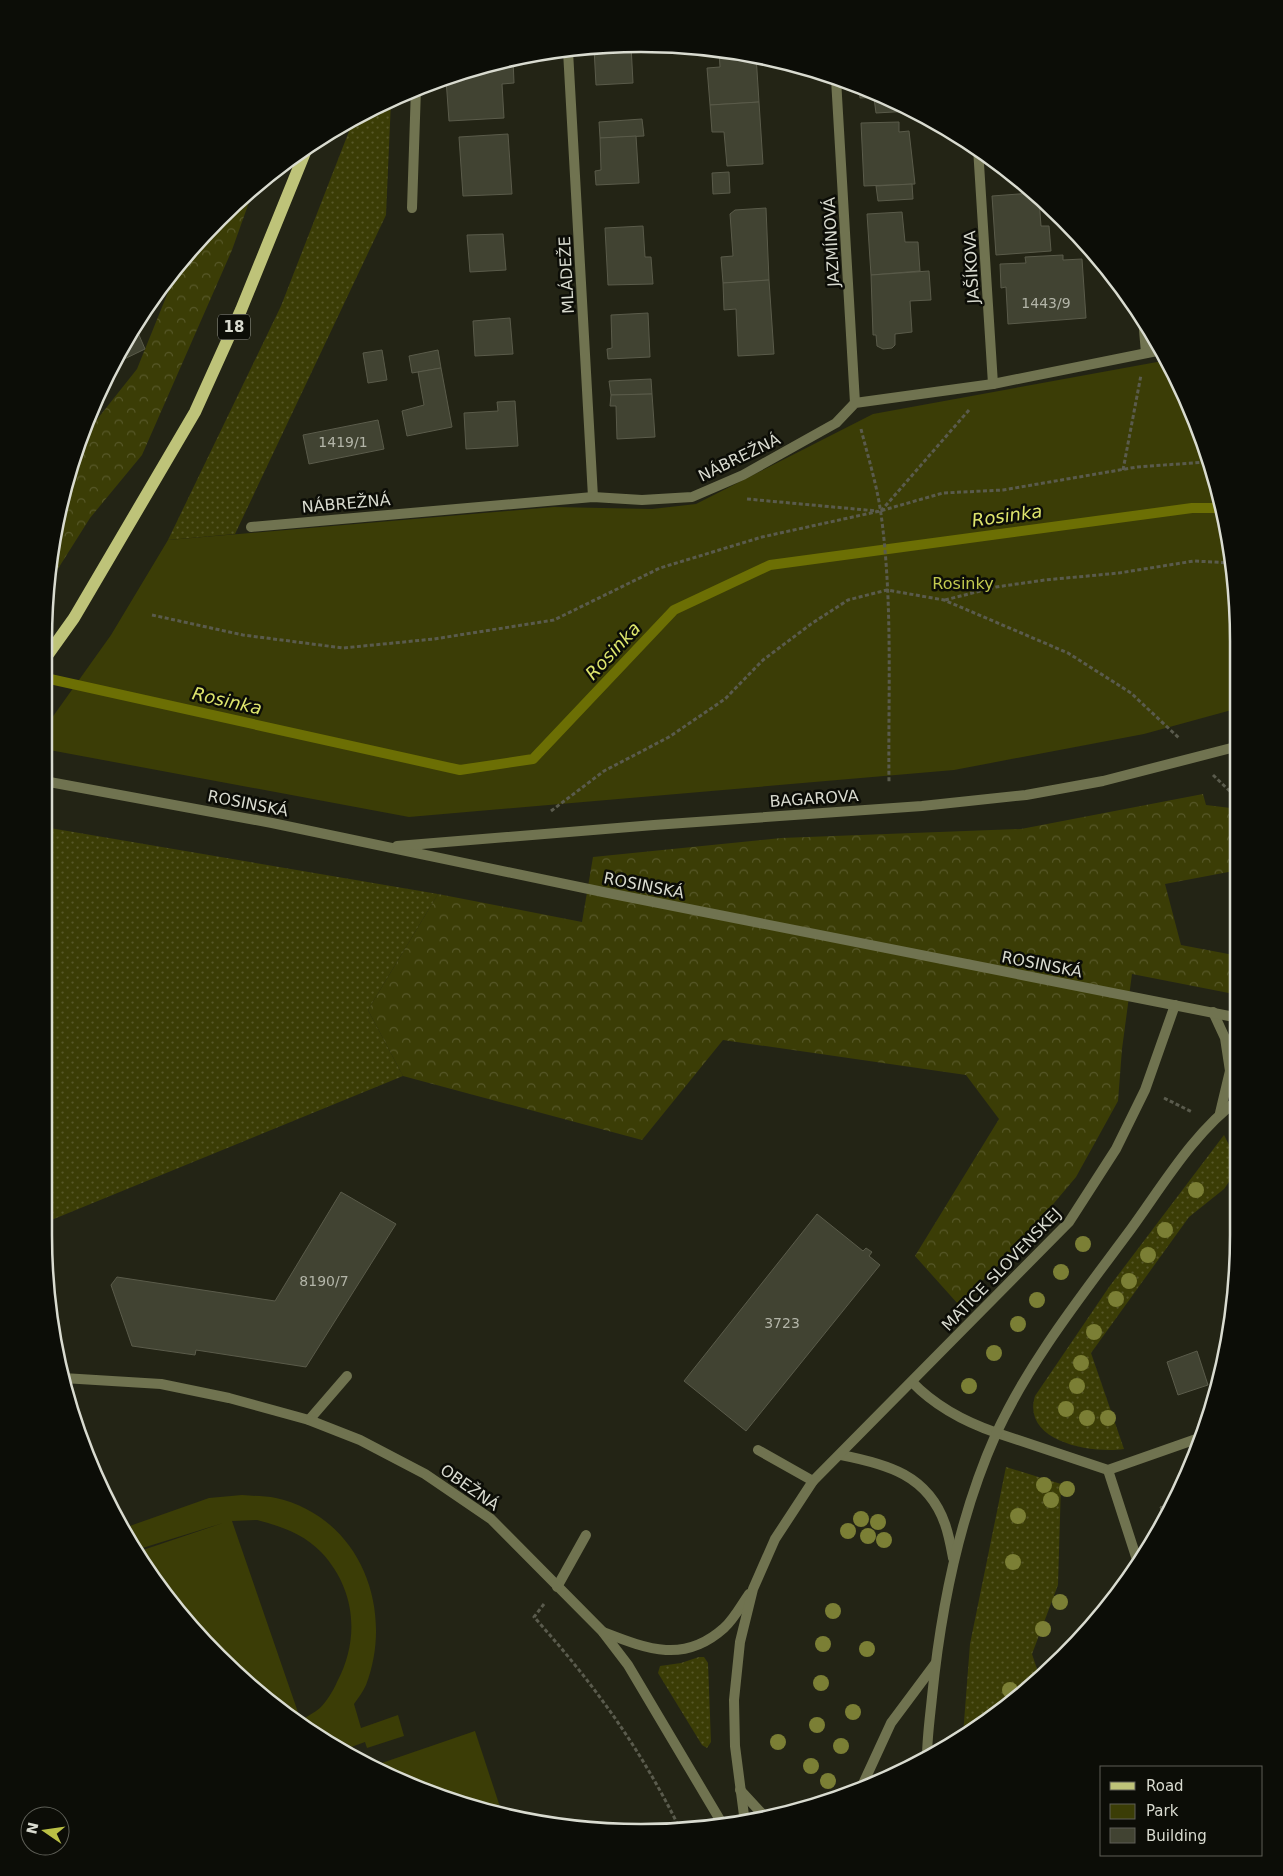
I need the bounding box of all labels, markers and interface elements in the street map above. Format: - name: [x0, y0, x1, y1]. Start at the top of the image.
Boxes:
- street label: JAZMÍNOVÁ: [820, 196, 843, 288]
- street label: JAŠÍKOVA: [960, 230, 983, 305]
- street label: MLÁDEŽE: [555, 236, 578, 314]
- house number: 1443/9: [1021, 295, 1071, 311]
- road number: 18: [218, 314, 250, 340]
- street label: NÁBREŽNÁ: [695, 429, 783, 485]
- house number: 1419/1: [318, 434, 368, 450]
- street label: NÁBREŽNÁ: [301, 490, 391, 517]
- water label: Rosinka: [970, 500, 1043, 531]
- park label: Rosinky: [932, 574, 994, 593]
- water label: Rosinka: [581, 618, 644, 684]
- water label: Rosinka: [190, 682, 264, 719]
- street label: ROSINSKÁ: [206, 786, 290, 821]
- street label: BAGAROVA: [769, 786, 859, 811]
- street label: ROSINSKÁ: [602, 868, 686, 903]
- street label: ROSINSKÁ: [1000, 947, 1084, 982]
- street label: MATICE SLOVENSKEJ: [938, 1204, 1065, 1335]
- house number: 8190/7: [299, 1273, 349, 1289]
- house number: 3723: [764, 1315, 800, 1331]
- street label: OBEŽNÁ: [437, 1460, 503, 1515]
- legend: [1100, 1766, 1263, 1856]
- text: Road: [1146, 1777, 1184, 1795]
- text: Park: [1146, 1802, 1179, 1820]
- north arrow: [20, 1806, 70, 1856]
- text: N: [23, 1821, 41, 1836]
- text: Building: [1146, 1827, 1207, 1845]

